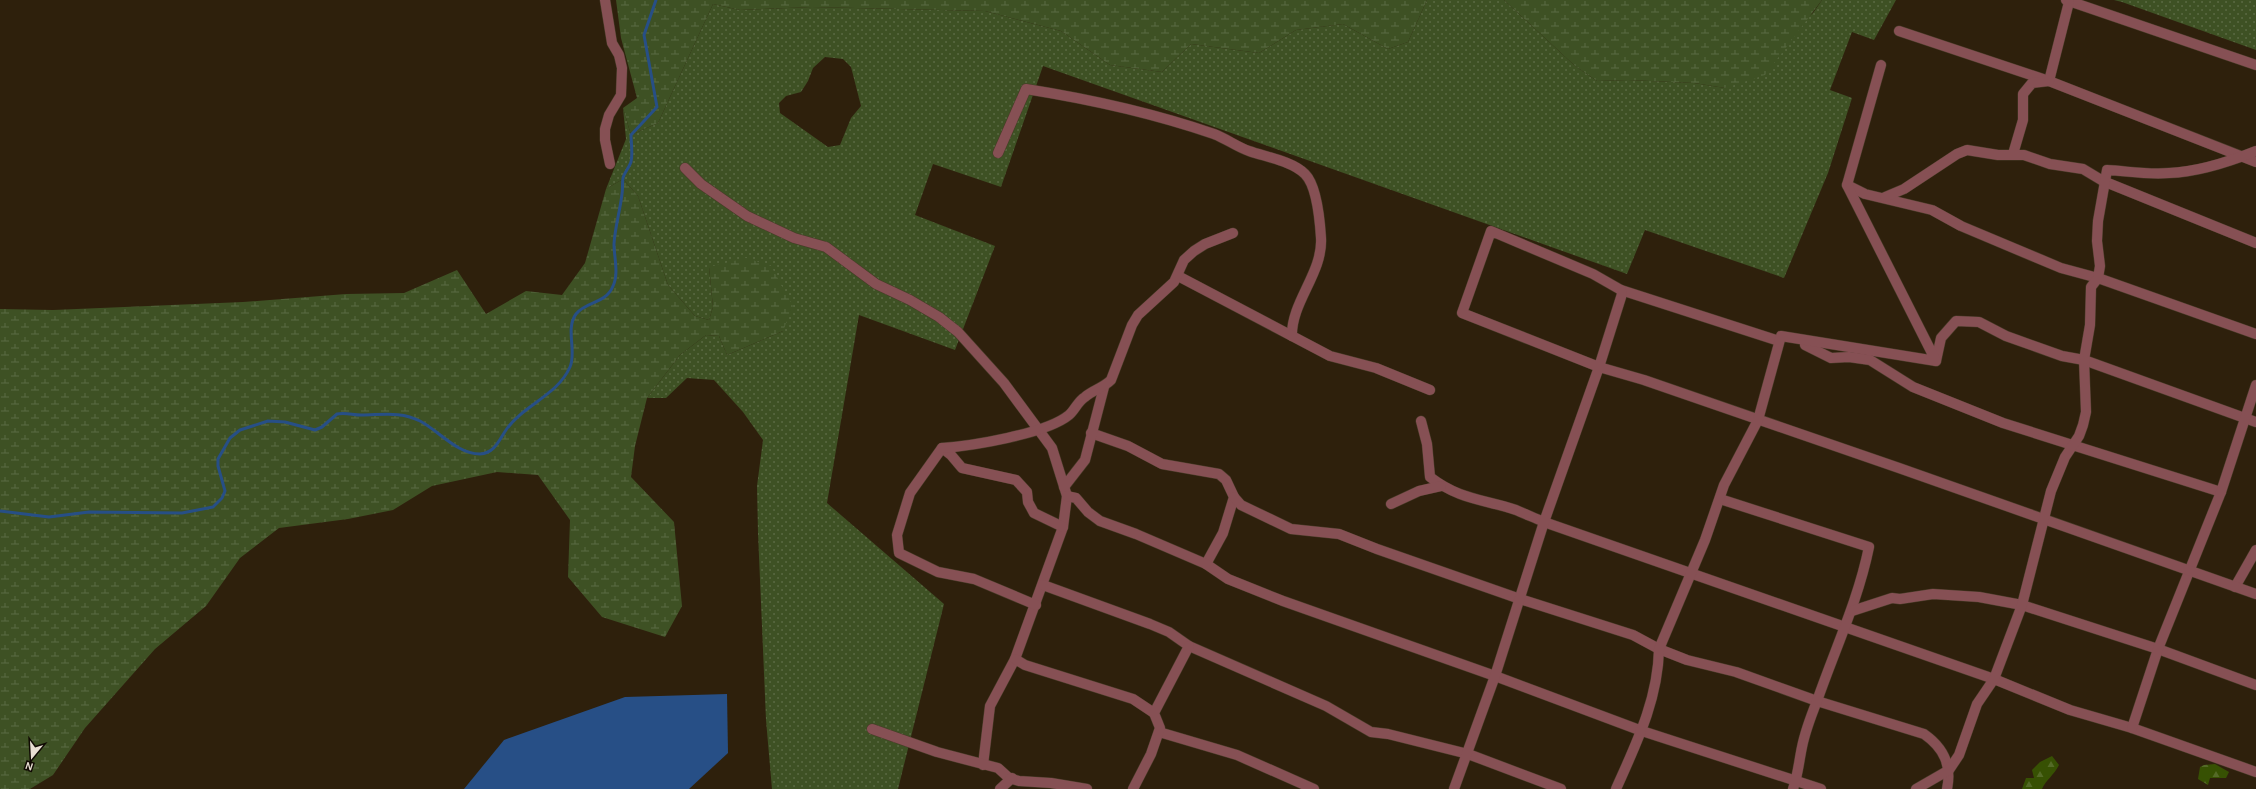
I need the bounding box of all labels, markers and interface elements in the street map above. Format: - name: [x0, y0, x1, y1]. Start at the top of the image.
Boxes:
- north arrow: [12, 737, 52, 777]
- text: N: [23, 759, 35, 773]

